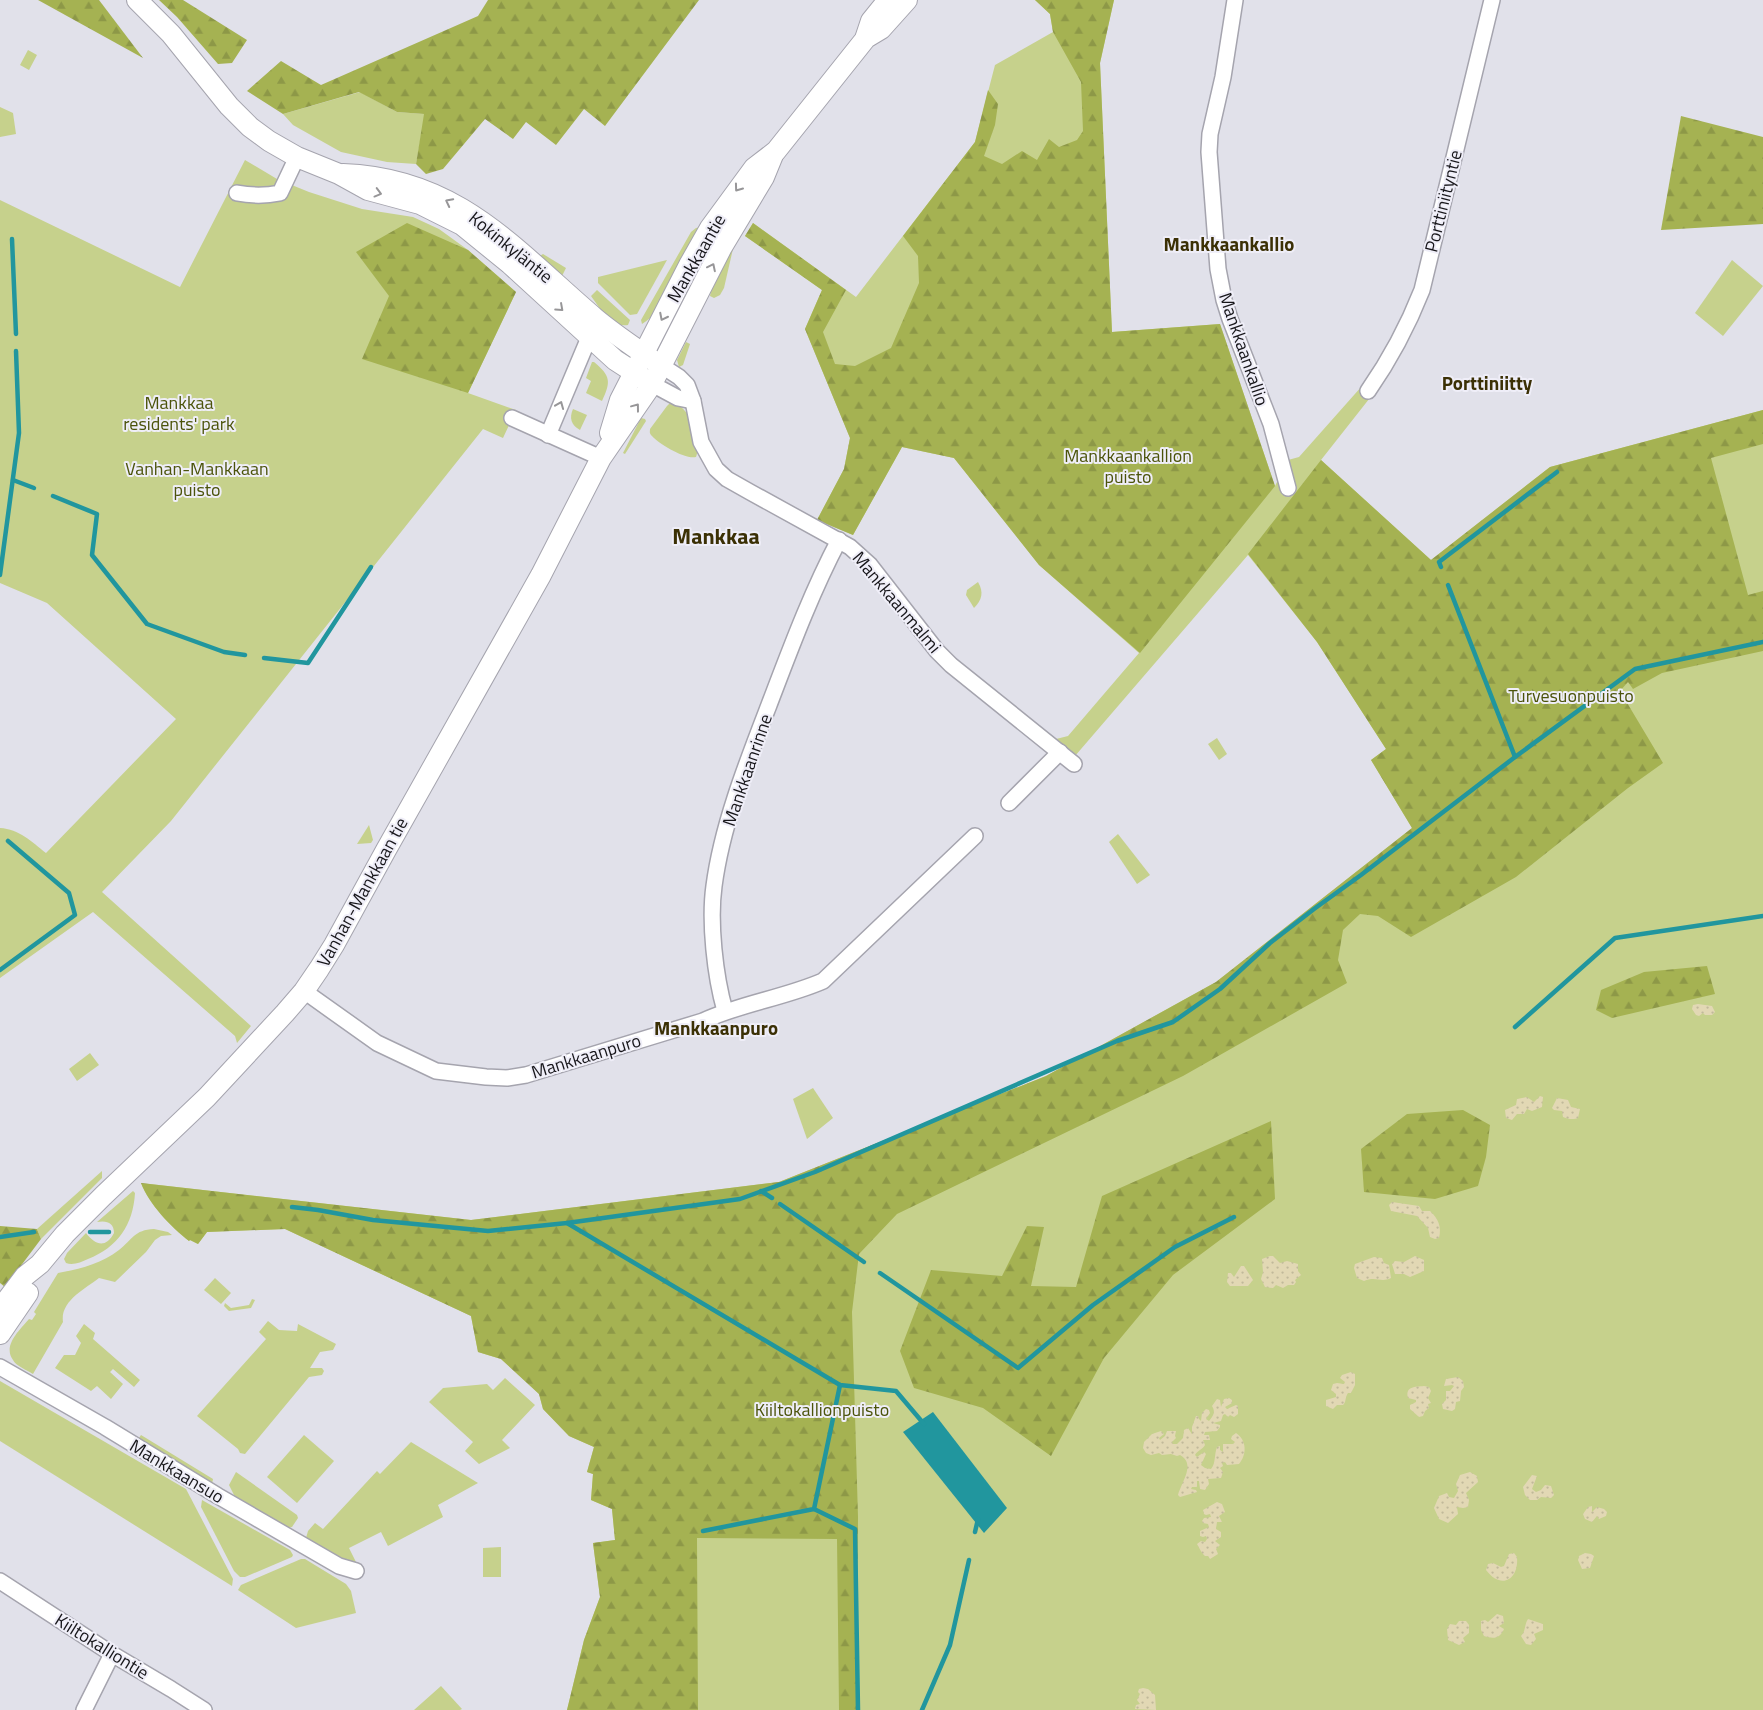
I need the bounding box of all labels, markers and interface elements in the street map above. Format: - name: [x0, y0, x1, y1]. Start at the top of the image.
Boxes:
- street label: Porttiniityntie: [1417, 147, 1469, 255]
- one-way arrow: [736, 182, 744, 191]
- one-way arrow: [373, 187, 381, 197]
- one-way arrow: [446, 198, 455, 208]
- street label: Kokinkyläntie: [463, 205, 559, 289]
- street label: Mankkaantie: [660, 209, 732, 307]
- district label: Mankkaankallio: [1164, 229, 1294, 258]
- one-way arrow: [706, 263, 716, 272]
- street label: Mankkaankallio: [1212, 289, 1276, 409]
- one-way arrow: [554, 302, 563, 311]
- one-way arrow: [659, 312, 669, 321]
- district label: Porttiniitty: [1442, 368, 1533, 397]
- park label: Mankkaa residents' park: [123, 389, 235, 437]
- one-way arrow: [553, 401, 564, 410]
- one-way arrow: [631, 404, 639, 413]
- park label: Mankkaankallion puisto: [1064, 442, 1192, 490]
- park label: Vanhan-Mankkaan puisto: [125, 455, 269, 503]
- district label: Mankkaa: [672, 519, 760, 553]
- street label: Mankkaanmalmi: [846, 545, 948, 659]
- park label: Turvesuonpuisto: [1508, 682, 1634, 709]
- street label: Mankkaanrinne: [715, 710, 779, 830]
- street label: Vanhan-Mankkaan tie: [310, 812, 414, 972]
- district label: Mankkaanpuro: [654, 1013, 778, 1042]
- street label: Mankkaanpuro: [528, 1027, 644, 1085]
- park label: Kiiltokallionpuisto: [755, 1396, 889, 1423]
- street label: Mankkaansuo: [125, 1432, 229, 1510]
- street label: Kiiltokalliontie: [50, 1606, 154, 1686]

